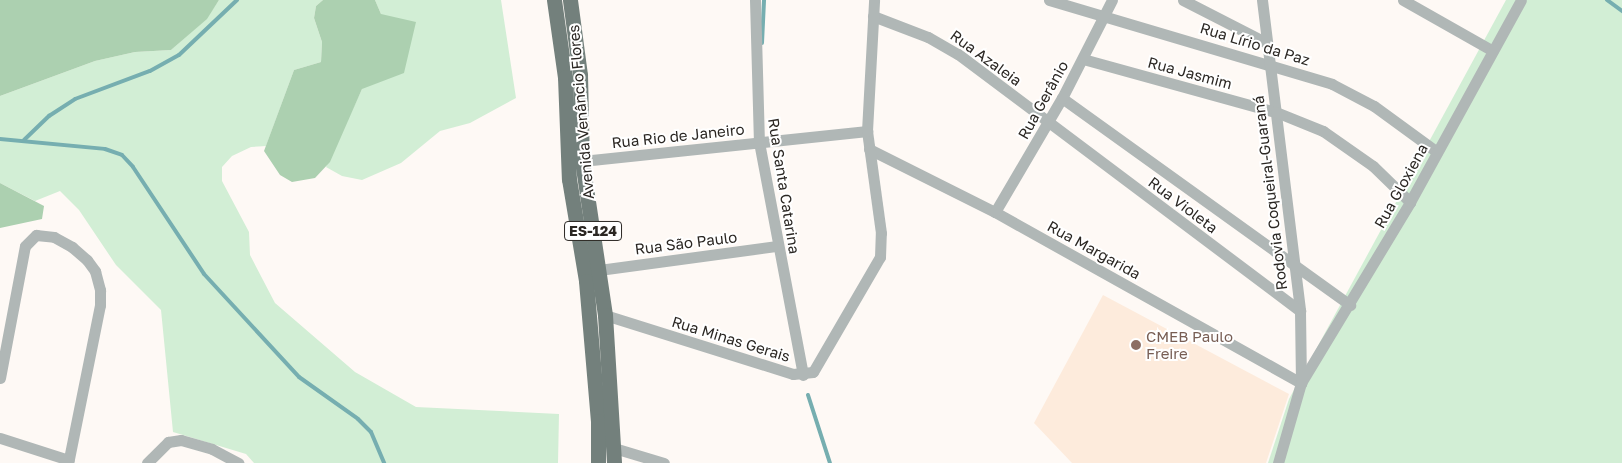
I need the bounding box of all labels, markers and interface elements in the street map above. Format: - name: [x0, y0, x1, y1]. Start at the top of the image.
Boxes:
- street label: Rua Lírio da Paz: [1198, 19, 1312, 69]
- street label: Avenida Venâncio Flores: [564, 24, 598, 200]
- street label: Rua Azaleia: [947, 26, 1025, 90]
- street label: Rua Jasmim: [1146, 53, 1234, 93]
- street label: Rua Gerânio: [1014, 58, 1072, 142]
- street label: Rodovia Coqueiral-Guaraná: [1249, 95, 1291, 291]
- street label: Rua Santa Catarina: [764, 117, 804, 255]
- street label: Rua Rio de Janeiro: [611, 120, 745, 152]
- street label: Rua Gloxiena: [1370, 141, 1432, 231]
- street label: Rua Violeta: [1145, 173, 1221, 237]
- street label: Rua Margarida: [1044, 217, 1144, 283]
- road number: ES-124: [563, 220, 623, 242]
- street label: Rua São Paulo: [634, 228, 738, 258]
- street label: Rua Minas Gerais: [670, 312, 792, 366]
- place label: CMEB Paulo Freire: [1146, 327, 1233, 362]
- marker: CMEB Paulo Freire: [1130, 339, 1142, 351]

